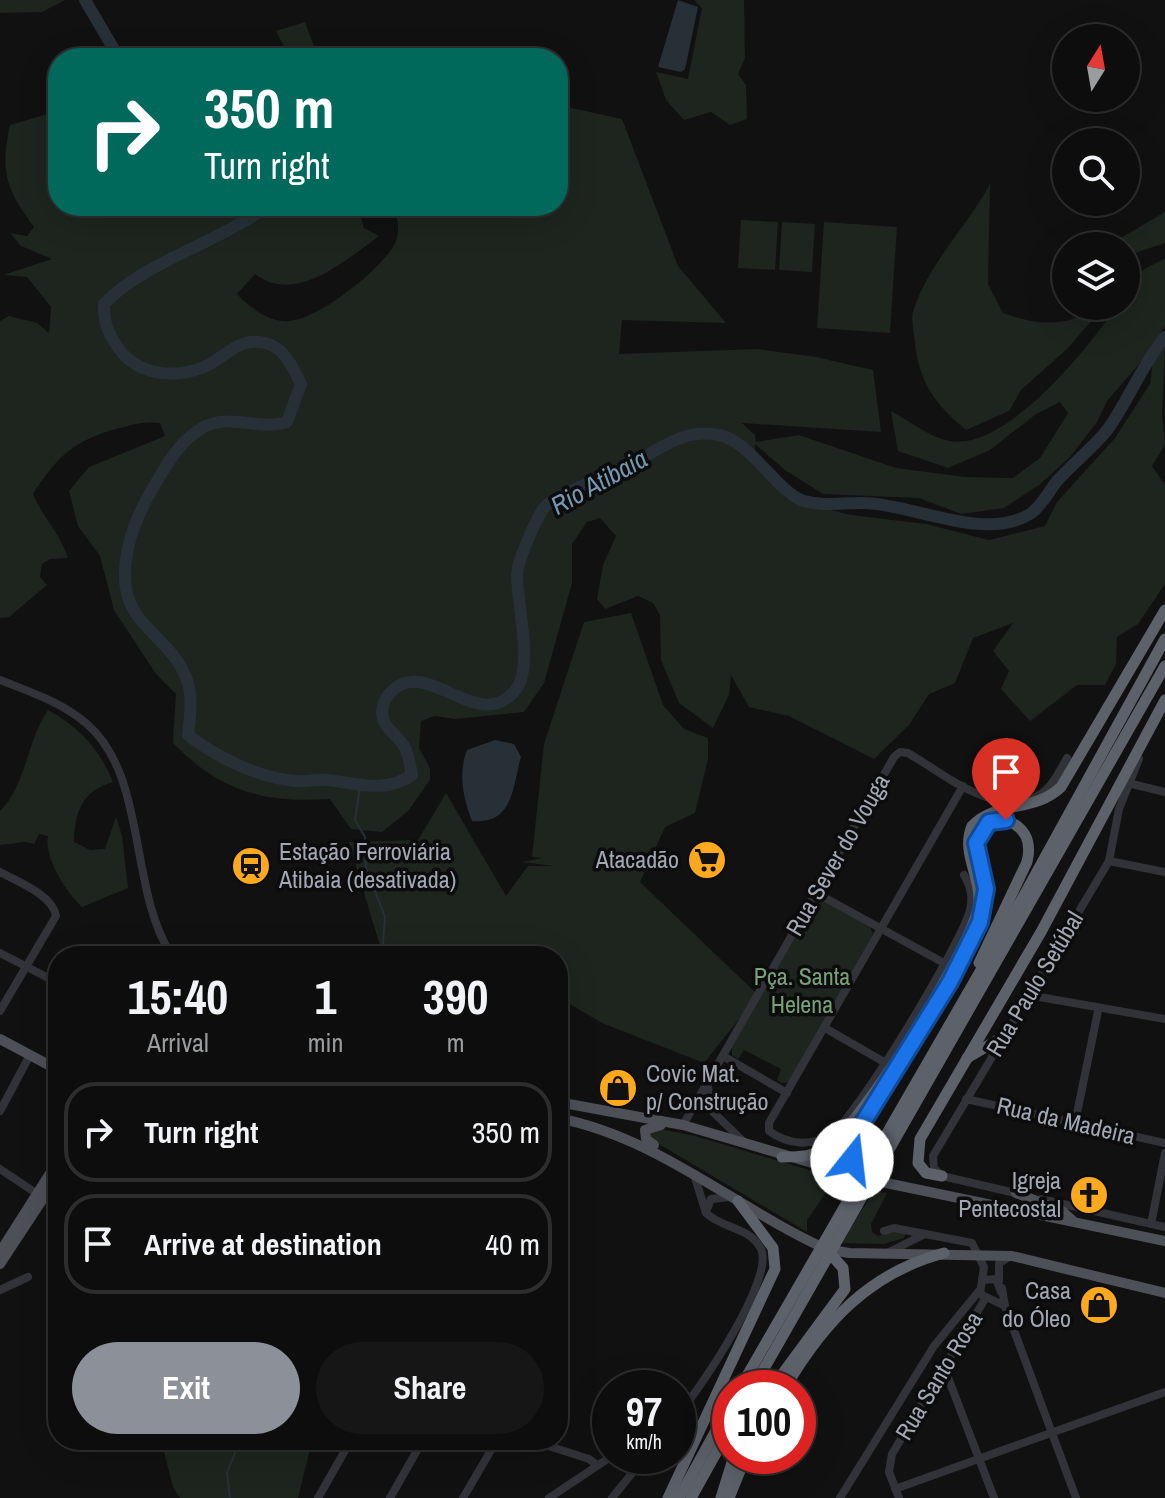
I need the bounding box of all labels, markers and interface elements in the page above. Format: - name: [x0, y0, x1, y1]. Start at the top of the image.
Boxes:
- north arrow: [1052, 24, 1140, 112]
- map controls: [1052, 24, 1140, 320]
- text: 350 m: [204, 70, 334, 145]
- icon: right: [72, 80, 176, 184]
- button: search: [1052, 128, 1140, 216]
- text: Turn right: [204, 142, 329, 190]
- button: layers: [1052, 232, 1140, 320]
- water label: Rio Atibaia: [544, 441, 653, 522]
- pin: [972, 738, 1040, 820]
- icon: arrive: [984, 750, 1028, 794]
- street label: Rua Sever do Vouga: [778, 768, 896, 941]
- place label: Estação Ferroviária Atibaia (desativada): [278, 835, 456, 895]
- supermarket icon: Atacadão: [686, 839, 728, 881]
- place label: Atacadão: [595, 843, 679, 875]
- station icon: Estação Ferroviária Atibaia (desativada): [230, 845, 272, 887]
- street label: Rua Paulo Setúbal: [978, 905, 1090, 1062]
- park label: Pça. Santa Helena: [754, 960, 850, 1020]
- text: 15:40: [128, 964, 228, 1029]
- text: 1: [315, 964, 336, 1029]
- text: 390: [423, 964, 488, 1029]
- text: Arrival: [147, 1025, 209, 1060]
- text: min: [308, 1025, 343, 1060]
- text: m: [447, 1025, 465, 1060]
- place label: Covic Mat. p/ Construção: [646, 1057, 769, 1117]
- shop icon: Covic Mat. p/ Construção: [597, 1067, 639, 1109]
- street label: Rua da Madeira: [994, 1089, 1139, 1152]
- icon: right: [76, 1110, 120, 1154]
- text: Turn right: [144, 1112, 258, 1152]
- text: 350 m: [472, 1112, 540, 1152]
- position arrow: [810, 1118, 894, 1202]
- place label: Igreja Pentecostal: [958, 1164, 1061, 1224]
- church icon: Igreja Pentecostal: [1068, 1174, 1110, 1216]
- icon: arrive: [76, 1222, 120, 1266]
- text: Arrive at destination: [144, 1224, 382, 1264]
- text: 40 m: [485, 1224, 540, 1264]
- place label: Casa do Óleo: [1002, 1274, 1071, 1334]
- shop icon: Casa do Óleo: [1078, 1284, 1120, 1326]
- street label: Rua Santo Rosa: [887, 1305, 989, 1446]
- button: Exit: [72, 1342, 300, 1434]
- button: Share: [316, 1342, 544, 1434]
- speed limit sign: 100: [712, 1370, 816, 1474]
- text: 97: [626, 1385, 662, 1438]
- text: km/h: [626, 1428, 662, 1455]

